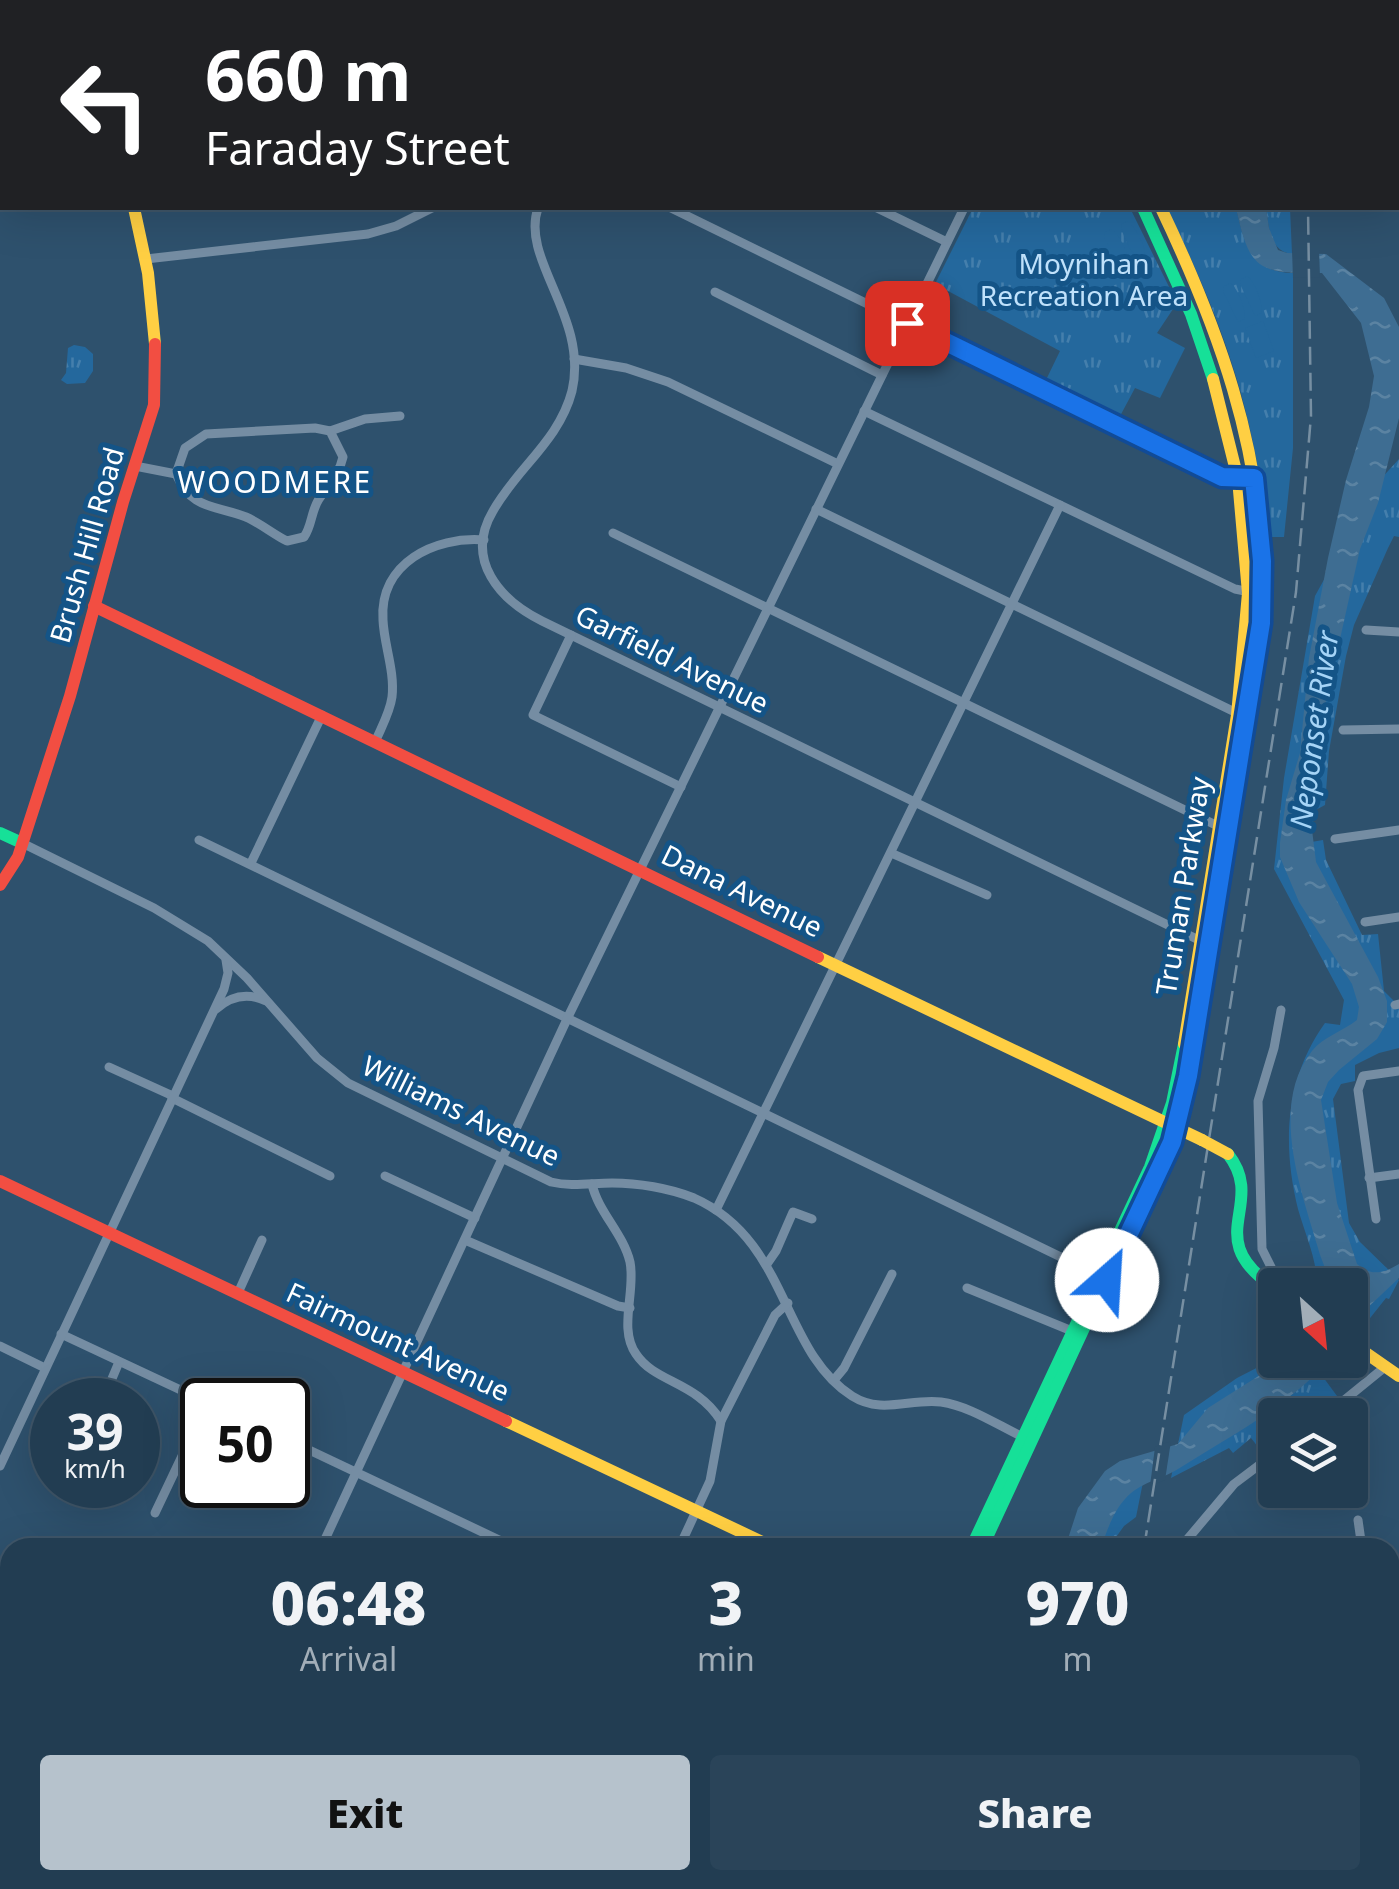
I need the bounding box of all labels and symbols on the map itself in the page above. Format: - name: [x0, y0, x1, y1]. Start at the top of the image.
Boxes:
- park label: Moynihan Recreation Area: [980, 244, 1188, 314]
- pin: [865, 281, 950, 366]
- street label: Brush Hill Road: [40, 442, 132, 647]
- district label: WOODMERE: [177, 461, 373, 502]
- street label: Garfield Avenue: [570, 595, 775, 721]
- water label: Neponset River: [1279, 627, 1348, 831]
- street label: Truman Parkway: [1146, 773, 1218, 998]
- street label: Dana Avenue: [656, 835, 829, 945]
- street label: Williams Avenue: [356, 1046, 567, 1174]
- position arrow: [1055, 1228, 1159, 1332]
- north arrow: [1258, 1268, 1368, 1378]
- street label: Fairmount Avenue: [281, 1273, 516, 1410]
- speed limit sign: 50: [180, 1378, 310, 1508]

